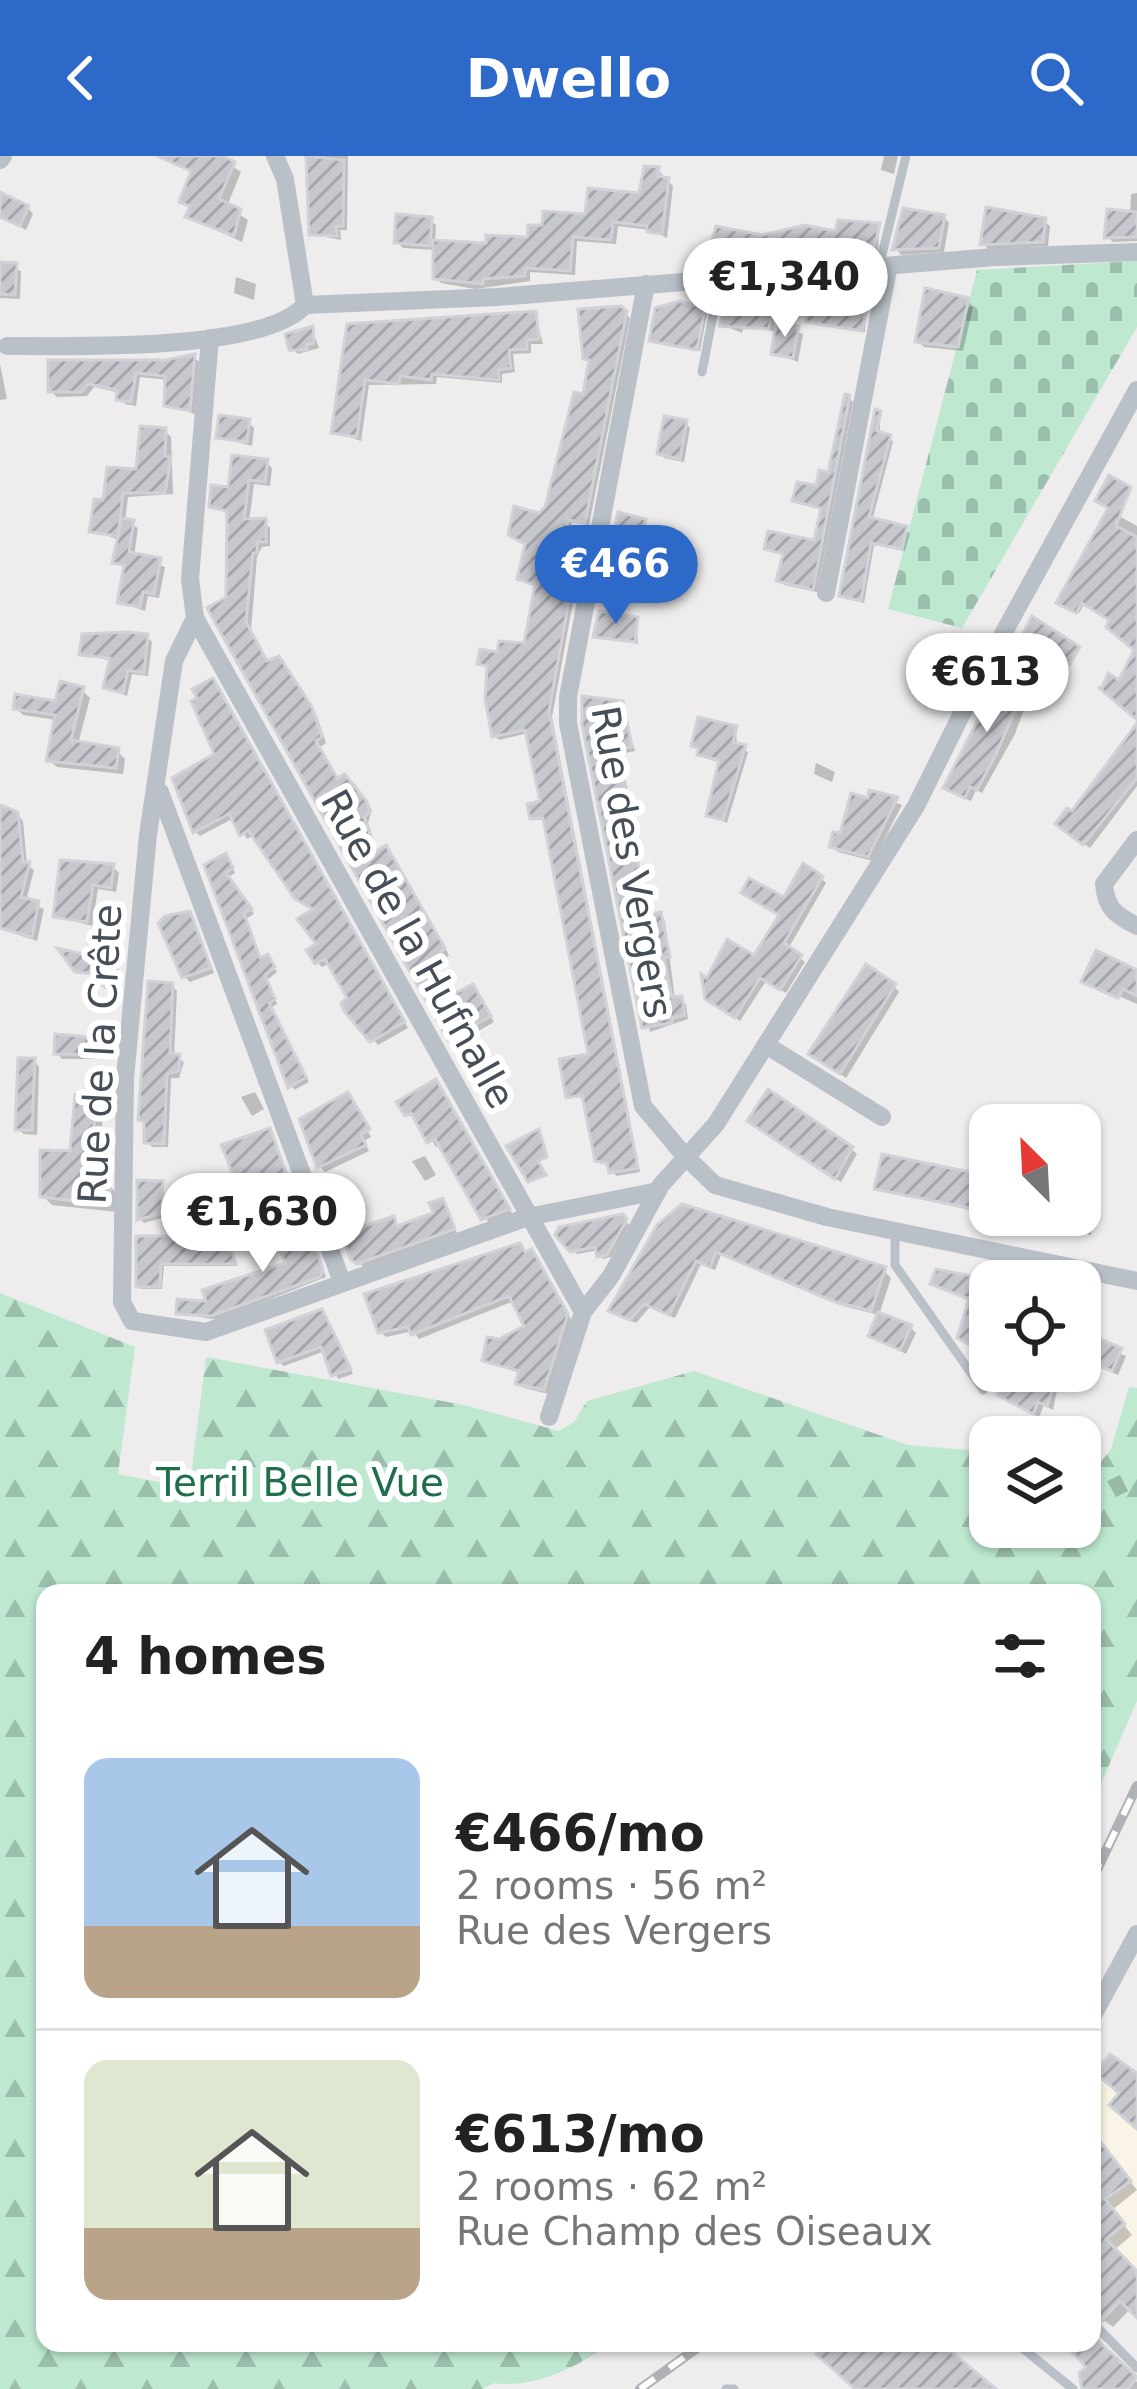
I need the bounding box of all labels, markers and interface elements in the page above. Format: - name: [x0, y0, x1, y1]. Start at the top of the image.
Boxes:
- icon: back: [48, 45, 114, 111]
- icon: search: [1023, 45, 1089, 111]
- text: Dwello: [466, 47, 671, 110]
- pin: €1,340: [687, 238, 883, 340]
- text: €1,340: [710, 254, 860, 299]
- pin: €466: [545, 525, 687, 627]
- text: €466: [562, 541, 670, 586]
- pin: €613: [916, 633, 1058, 735]
- text: €613: [933, 649, 1041, 694]
- street label: Rue des Vergers: [582, 702, 682, 1022]
- street label: Rue de la Hufnalle: [312, 782, 524, 1116]
- street label: Rue de la Crête: [70, 903, 130, 1205]
- north arrow: [969, 1104, 1101, 1236]
- map controls: [969, 1104, 1101, 1548]
- pin: €1,630: [165, 1173, 361, 1275]
- text: €1,630: [188, 1189, 338, 1234]
- button: locate: [969, 1260, 1101, 1392]
- button: layers: [969, 1416, 1101, 1548]
- park label: Terril Belle Vue: [155, 1460, 444, 1505]
- icon: filters: [987, 1623, 1053, 1689]
- text: 4 homes: [84, 1627, 327, 1686]
- text: €466/mo: [456, 1804, 705, 1863]
- icon: home: [180, 1806, 324, 1950]
- text: 2 rooms · 56 m²: [456, 1863, 767, 1908]
- text: Rue des Vergers: [456, 1908, 772, 1953]
- text: €613/mo: [456, 2105, 705, 2164]
- icon: home: [180, 2108, 324, 2252]
- text: 2 rooms · 62 m²: [456, 2164, 767, 2209]
- text: Rue Champ des Oiseaux: [456, 2209, 932, 2254]

